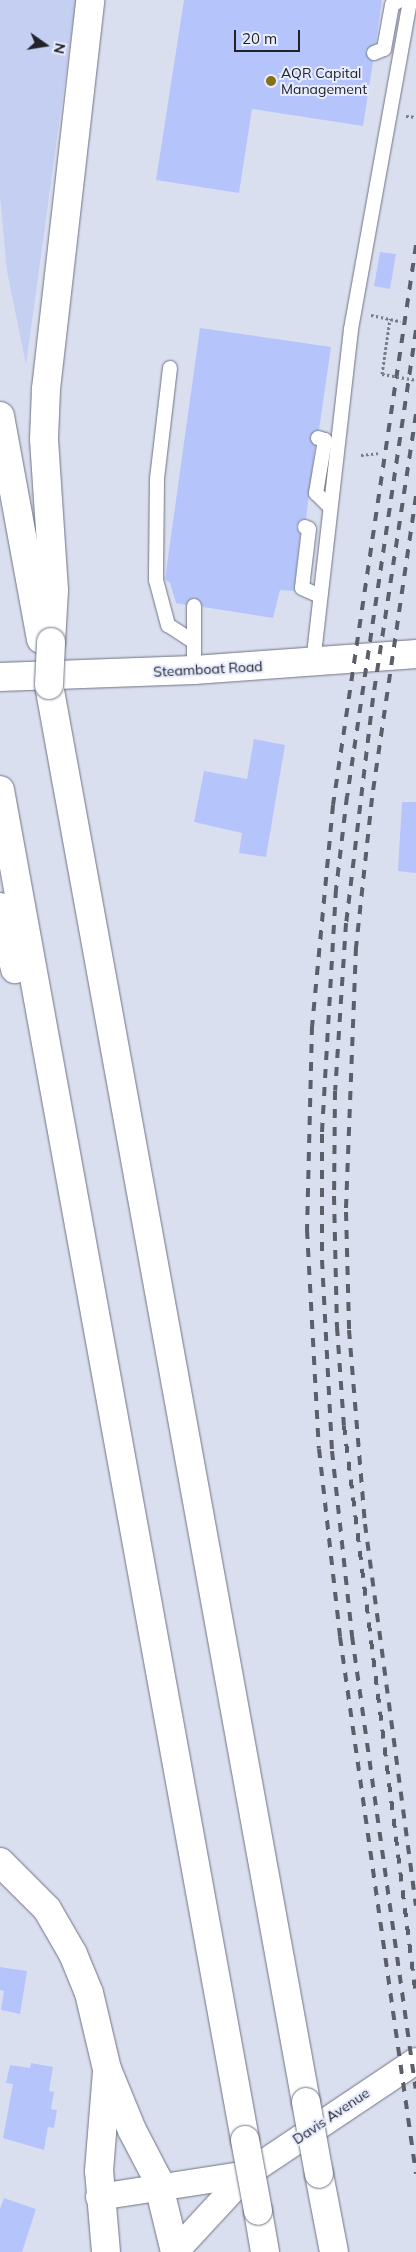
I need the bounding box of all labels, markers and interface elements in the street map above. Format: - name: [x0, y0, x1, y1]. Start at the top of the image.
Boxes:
- north arrow: [20, 20, 70, 70]
- scale bar: [236, 20, 302, 52]
- text: 20 m: [242, 29, 277, 48]
- text: N: [50, 41, 70, 56]
- place label: AQR Capital Management: [281, 65, 367, 98]
- marker: AQR Capital Management: [265, 75, 277, 87]
- street label: Steamboat Road: [153, 658, 263, 680]
- street label: Davis Avenue: [289, 2084, 373, 2148]

